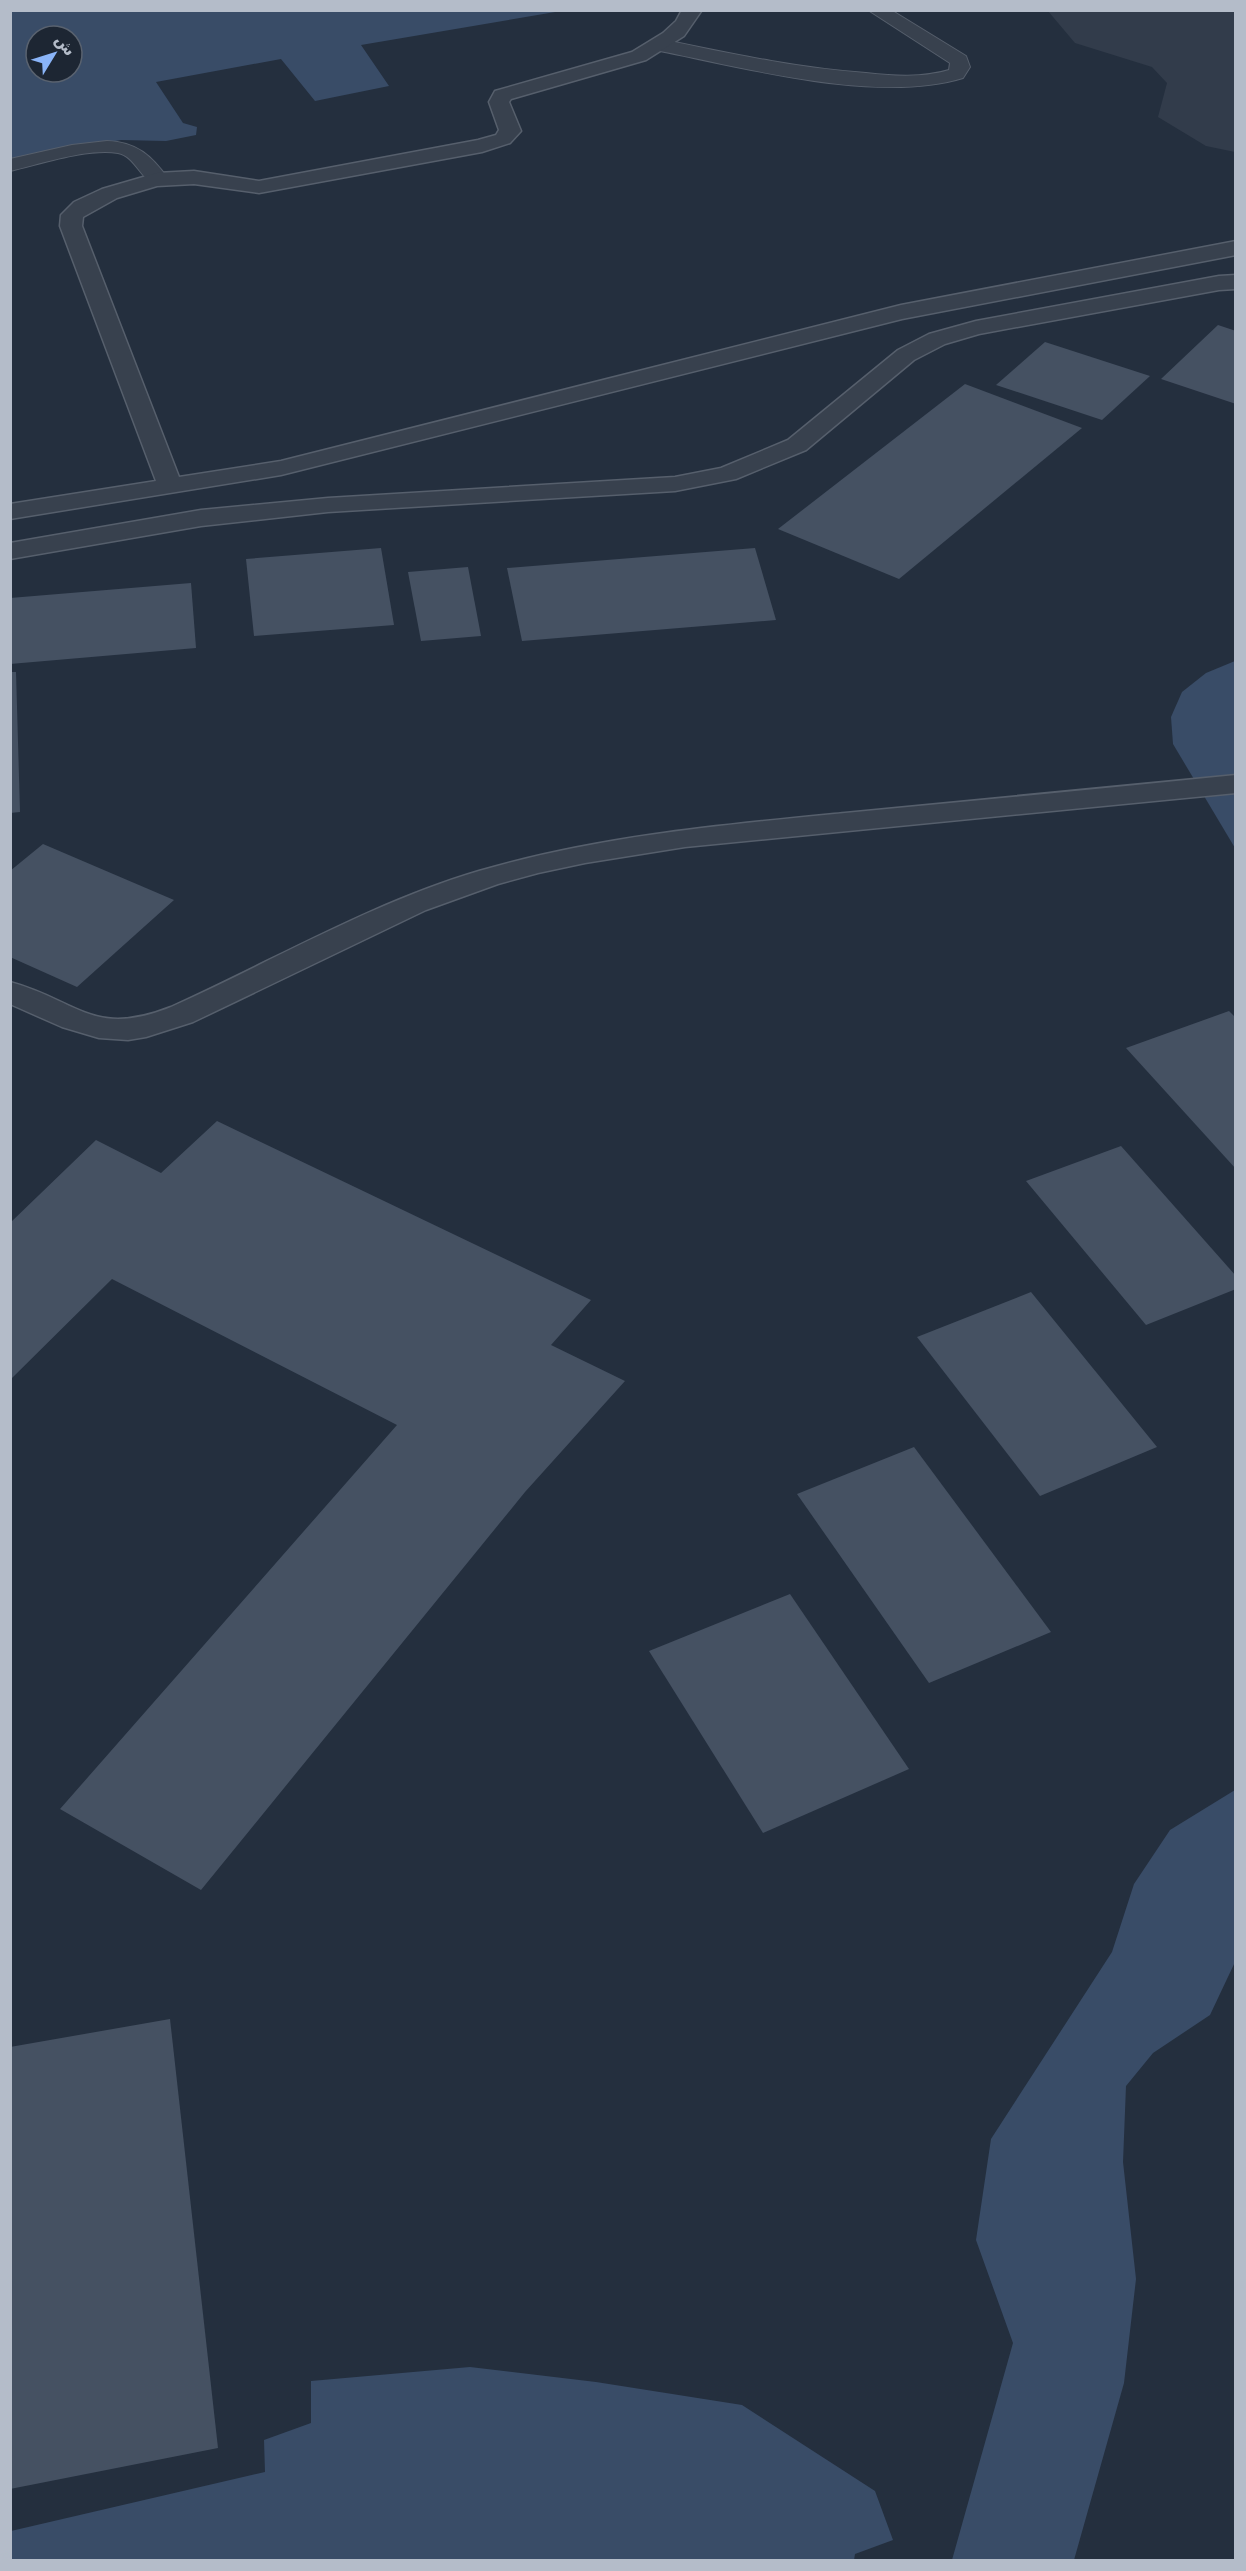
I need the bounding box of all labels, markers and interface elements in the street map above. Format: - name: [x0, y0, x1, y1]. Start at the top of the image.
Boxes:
- north arrow: [24, 24, 84, 84]
- text: ش: [51, 31, 80, 60]

